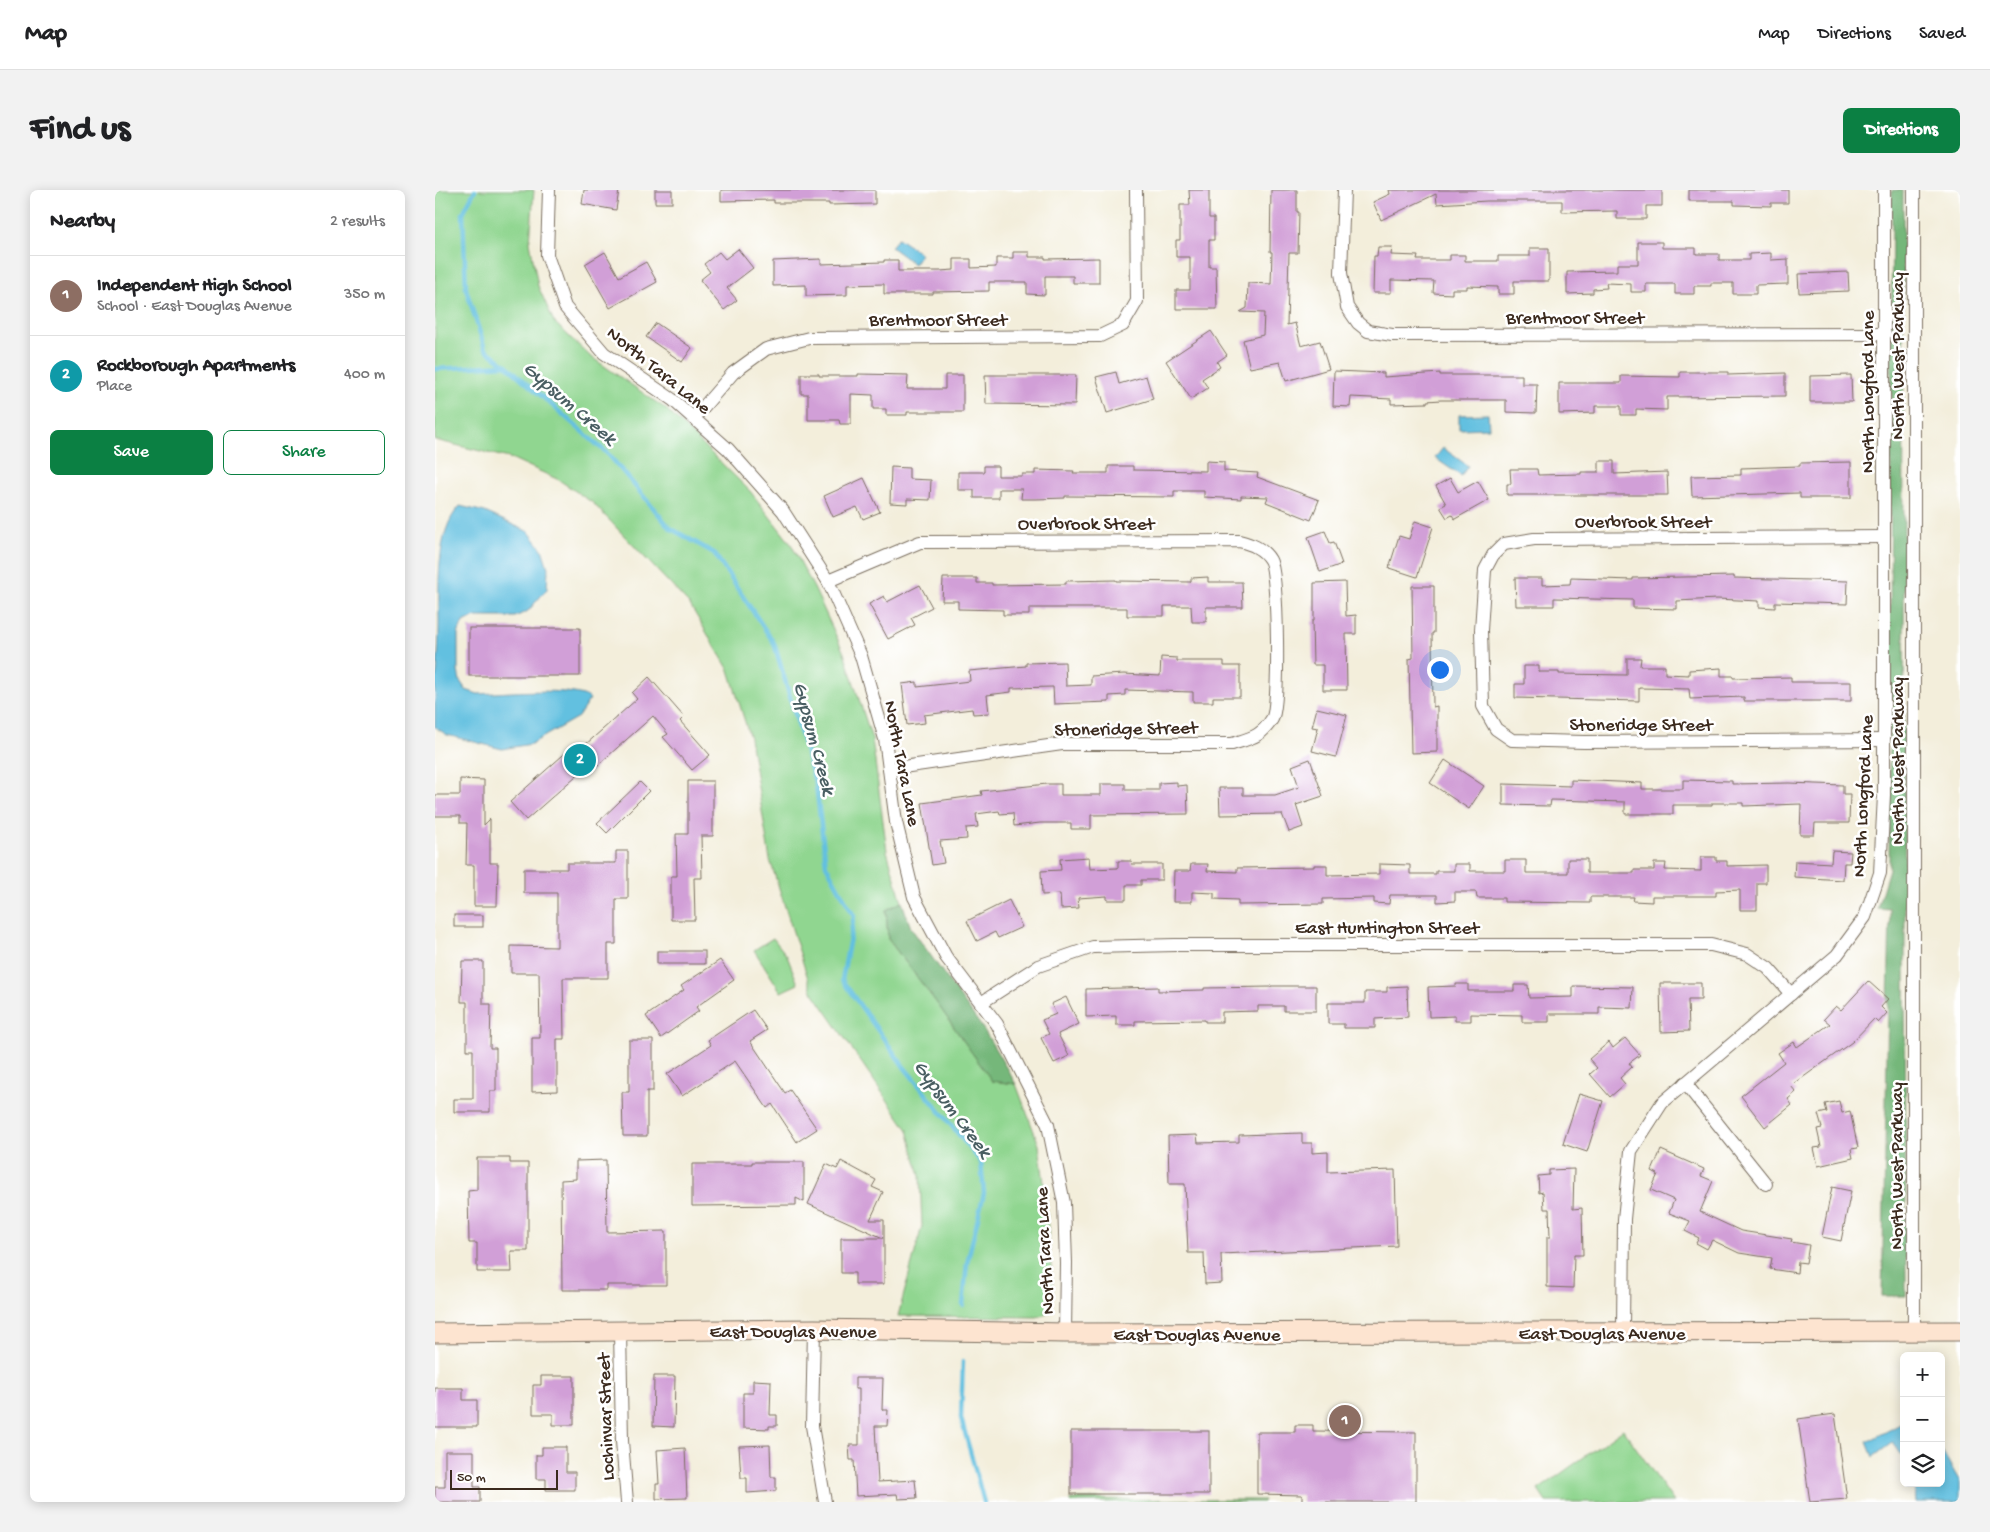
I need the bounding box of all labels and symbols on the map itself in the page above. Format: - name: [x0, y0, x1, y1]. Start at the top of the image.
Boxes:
- street label: North West Parkway: [1888, 272, 1911, 440]
- street label: Brentmoor Street: [1505, 308, 1646, 331]
- street label: Brentmoor Street: [868, 310, 1009, 333]
- street label: North Longford Lane: [1858, 311, 1881, 473]
- street label: North Tara Lane: [601, 323, 715, 421]
- water label: Gypsum Creek: [518, 358, 621, 453]
- street label: Overbrook Street: [1575, 512, 1713, 535]
- street label: Overbrook Street: [1018, 514, 1156, 537]
- your location: [1427, 657, 1453, 683]
- street label: North West Parkway: [1888, 677, 1911, 845]
- water label: Gypsum Creek: [787, 680, 839, 800]
- street label: North Tara Lane: [877, 699, 924, 829]
- street label: North Longford Lane: [1849, 714, 1880, 878]
- street label: Stoneridge Street: [1569, 715, 1715, 738]
- street label: Stoneridge Street: [1054, 718, 1200, 743]
- pin: 2: [564, 741, 596, 779]
- street label: East Huntington Street: [1295, 918, 1481, 941]
- water label: Gypsum Creek: [907, 1057, 996, 1165]
- street label: North West Parkway: [1887, 1082, 1910, 1250]
- street label: North Tara Lane: [1032, 1186, 1061, 1315]
- street label: East Douglas Avenue: [710, 1322, 877, 1345]
- street label: East Douglas Avenue: [1519, 1324, 1686, 1347]
- street label: East Douglas Avenue: [1114, 1325, 1281, 1348]
- street label: Lochinvar Street: [594, 1351, 621, 1481]
- pin: 1: [1329, 1402, 1361, 1440]
- scale bar: [450, 1467, 557, 1490]

